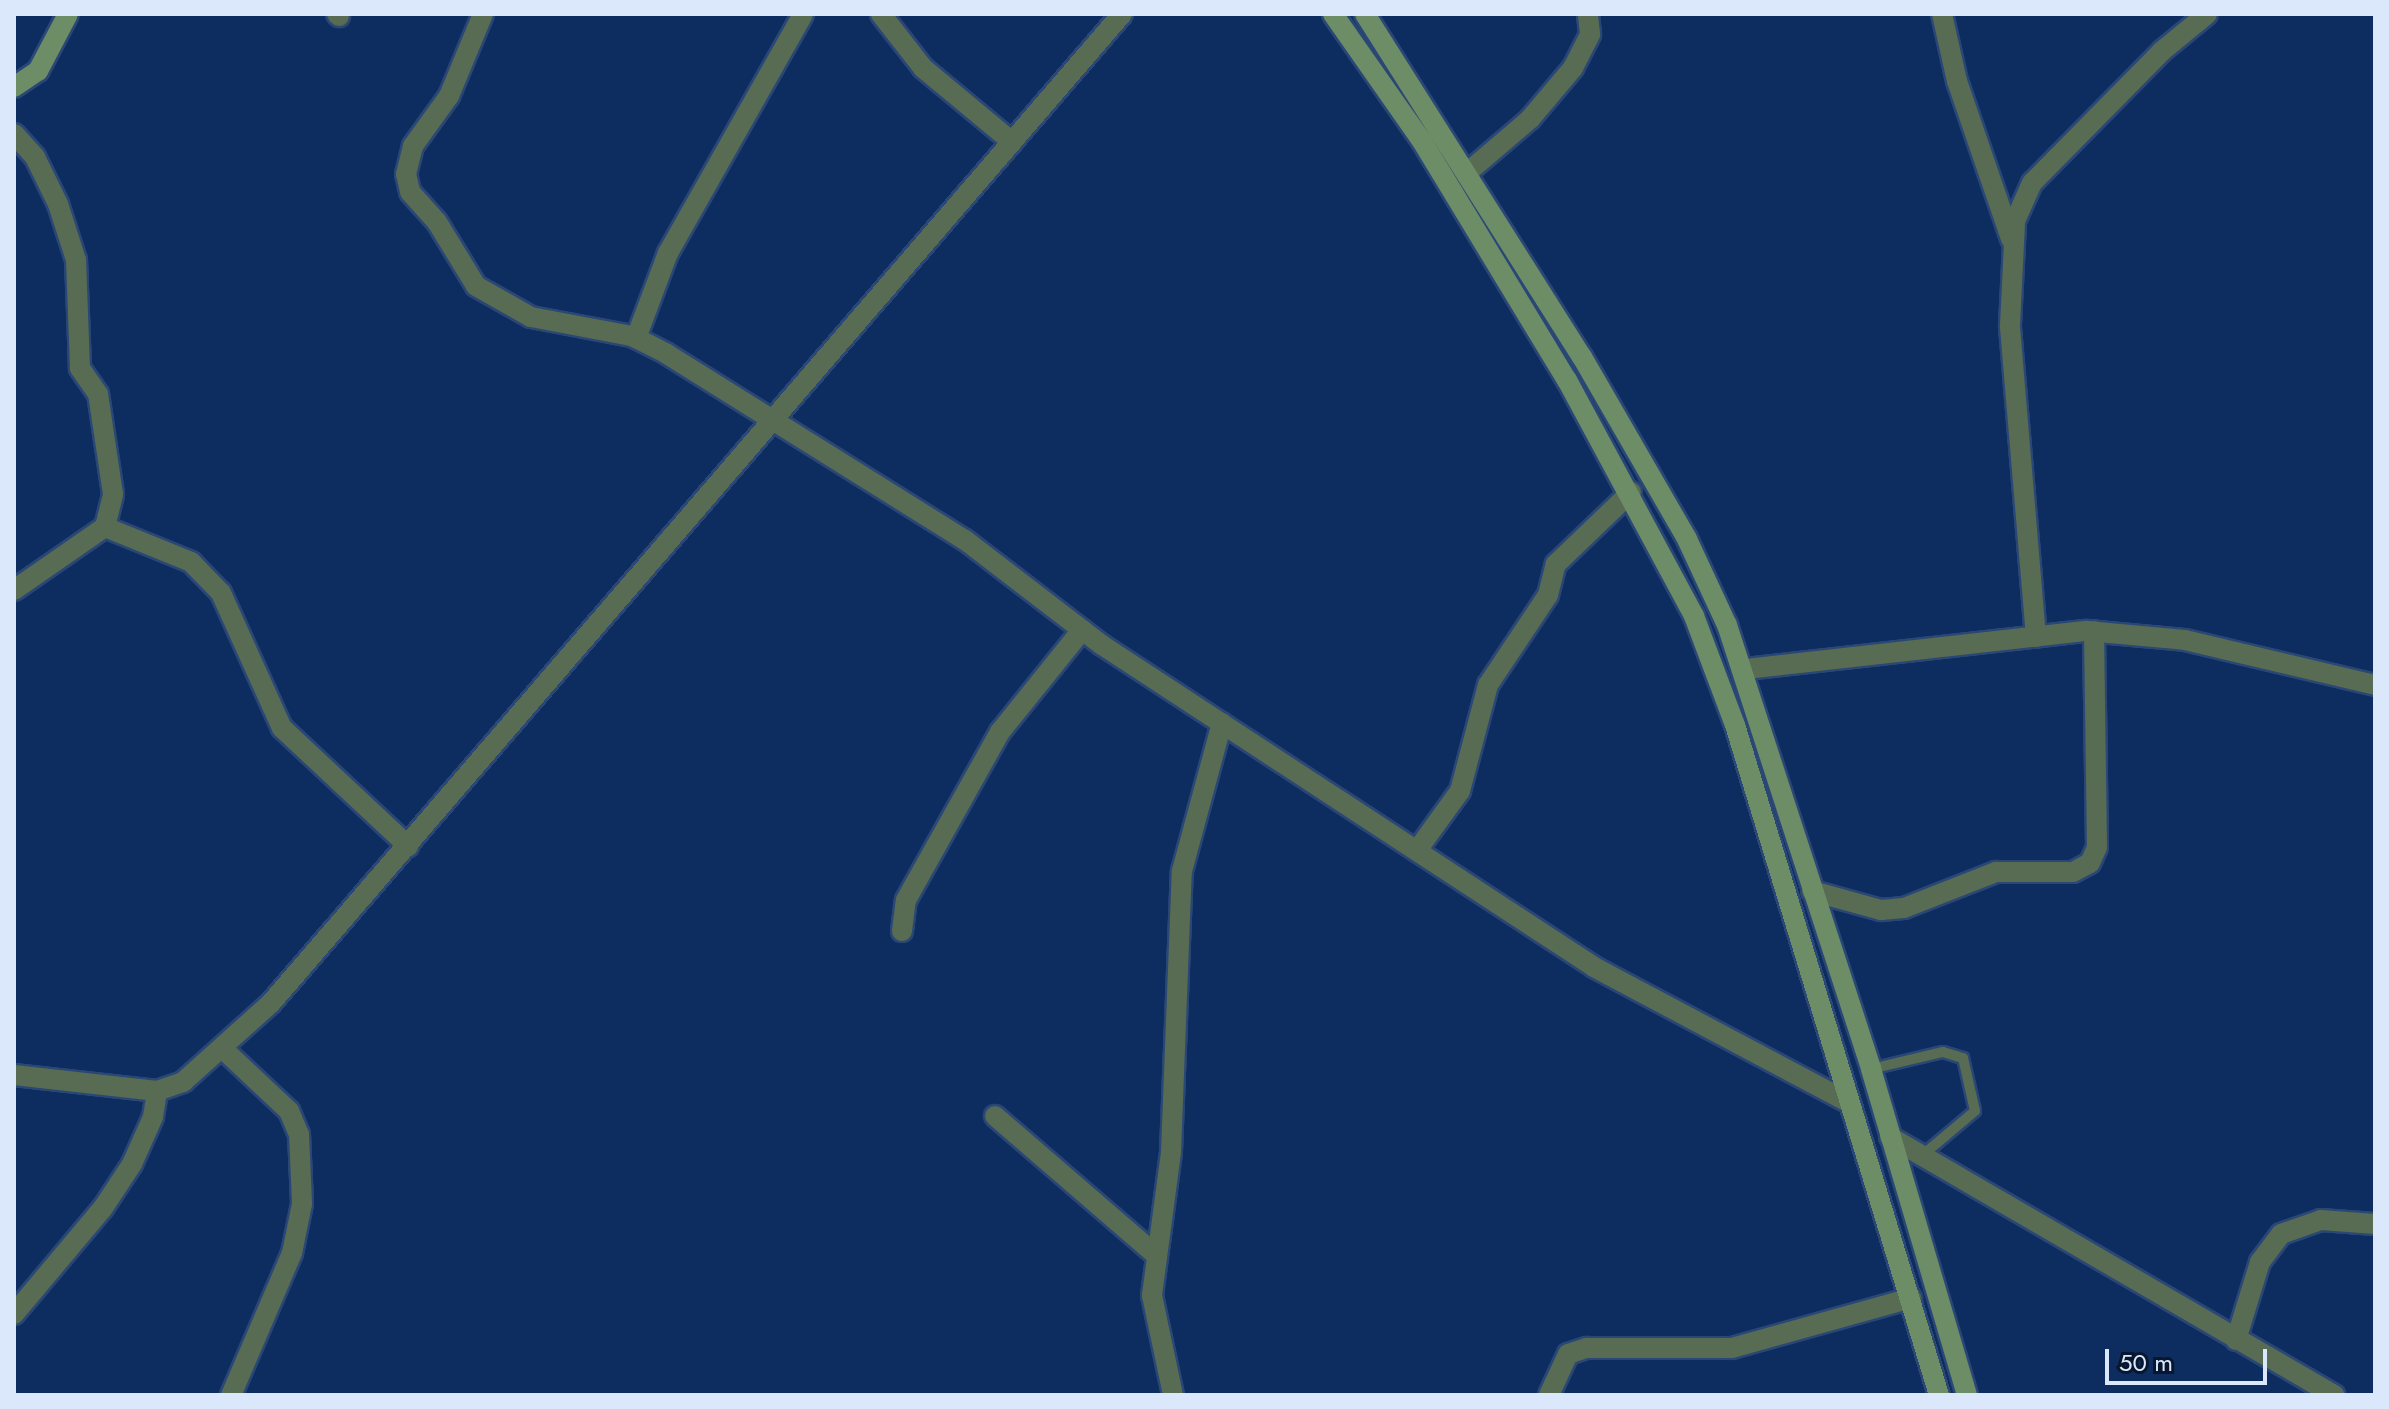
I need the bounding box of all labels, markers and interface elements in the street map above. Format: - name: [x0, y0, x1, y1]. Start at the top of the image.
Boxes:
- scale bar: [2109, 1333, 2271, 1383]
- text: 50 m: [2119, 1345, 2173, 1380]

